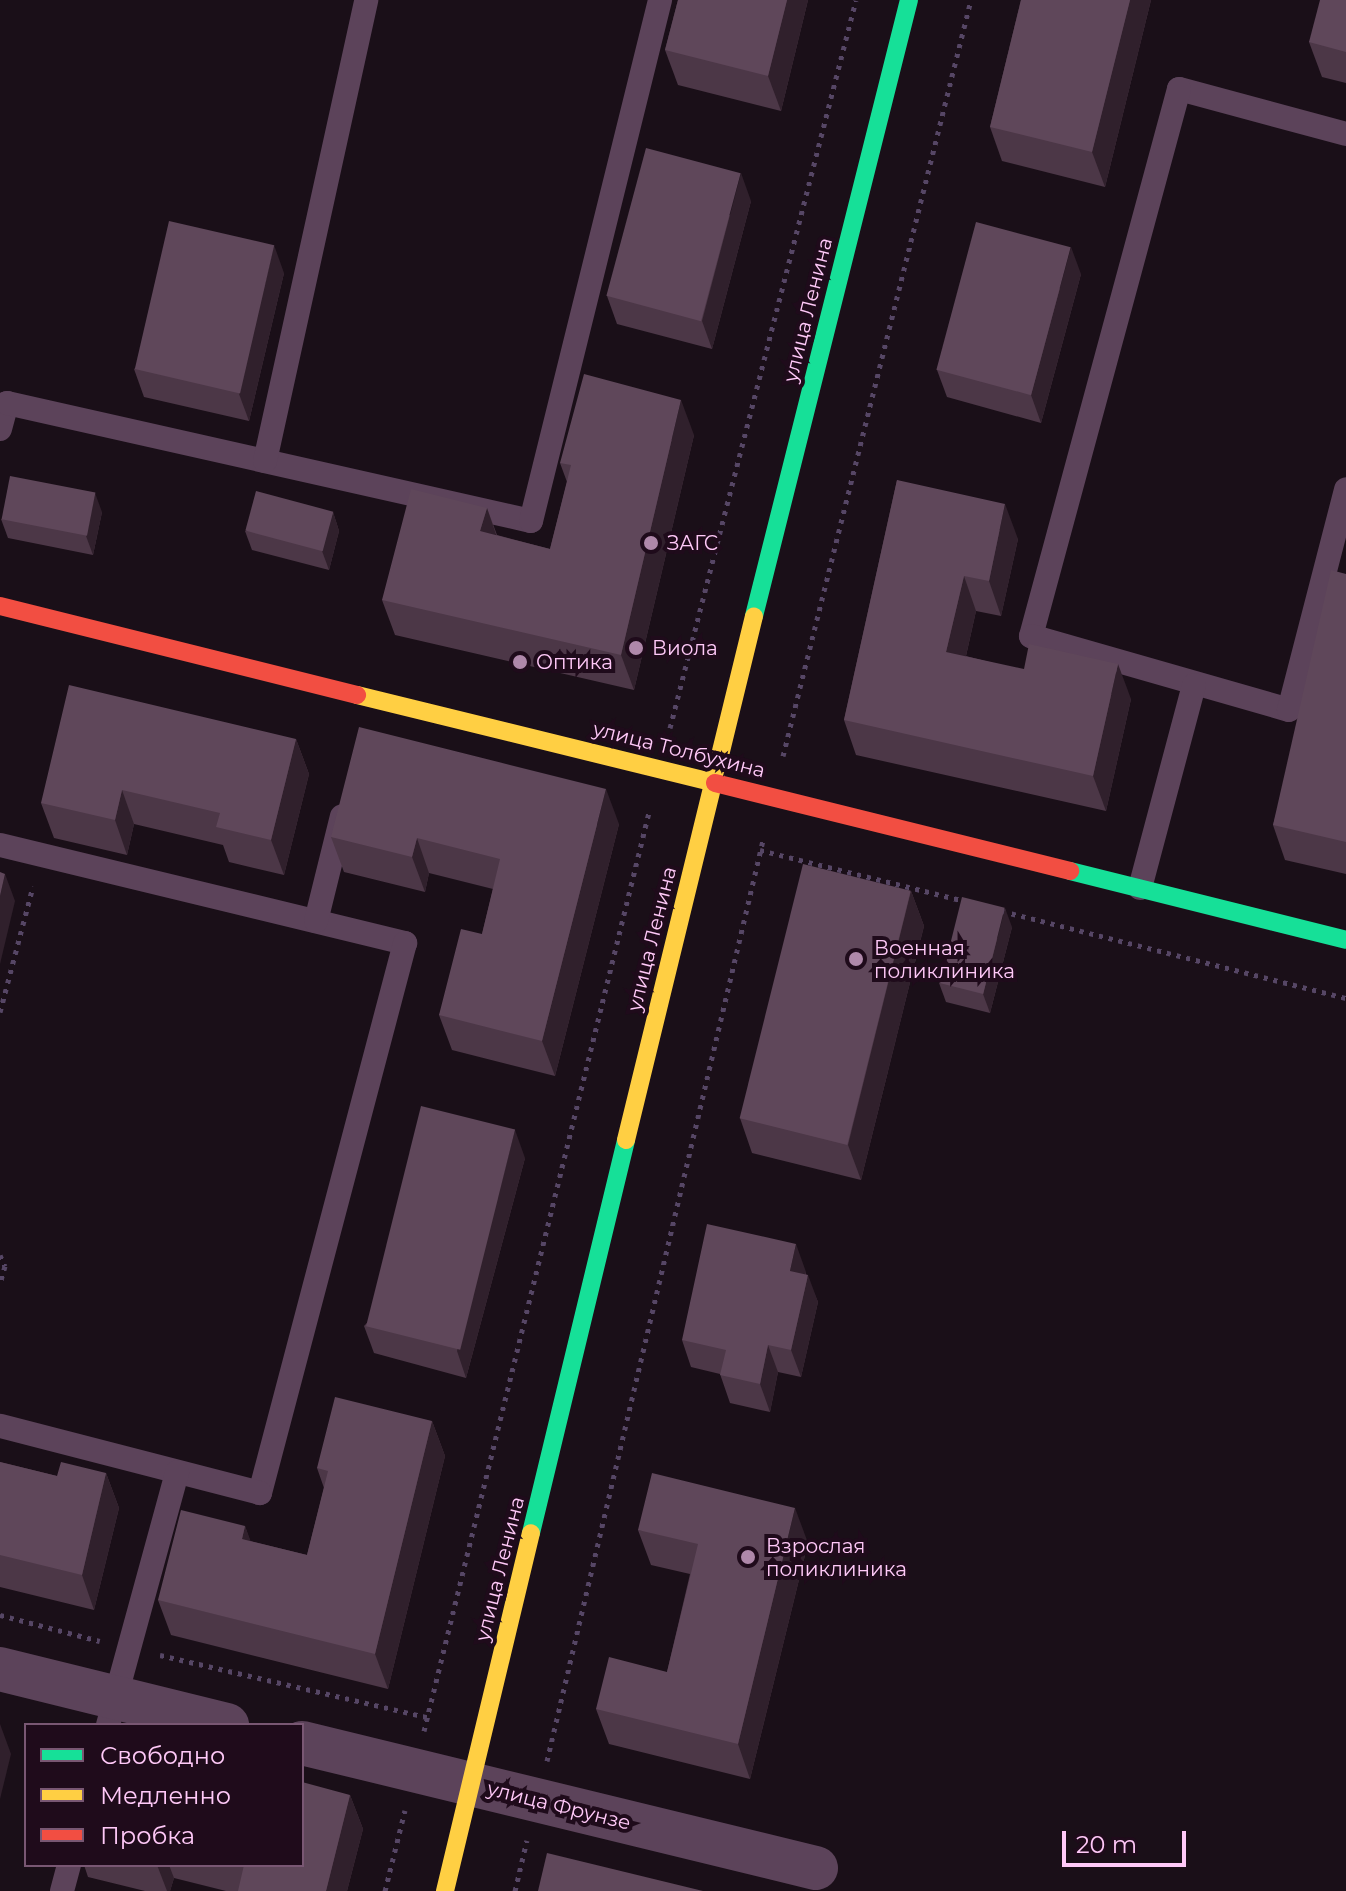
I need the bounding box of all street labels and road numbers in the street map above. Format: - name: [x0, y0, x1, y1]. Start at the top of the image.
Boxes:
- street label: улица Ленина: [778, 235, 838, 385]
- street label: улица Толбухина: [590, 717, 768, 783]
- street label: улица Ленина: [622, 864, 682, 1014]
- street label: улица Ленина: [470, 1494, 530, 1644]
- street label: улица Фрунзе: [485, 1777, 633, 1835]

